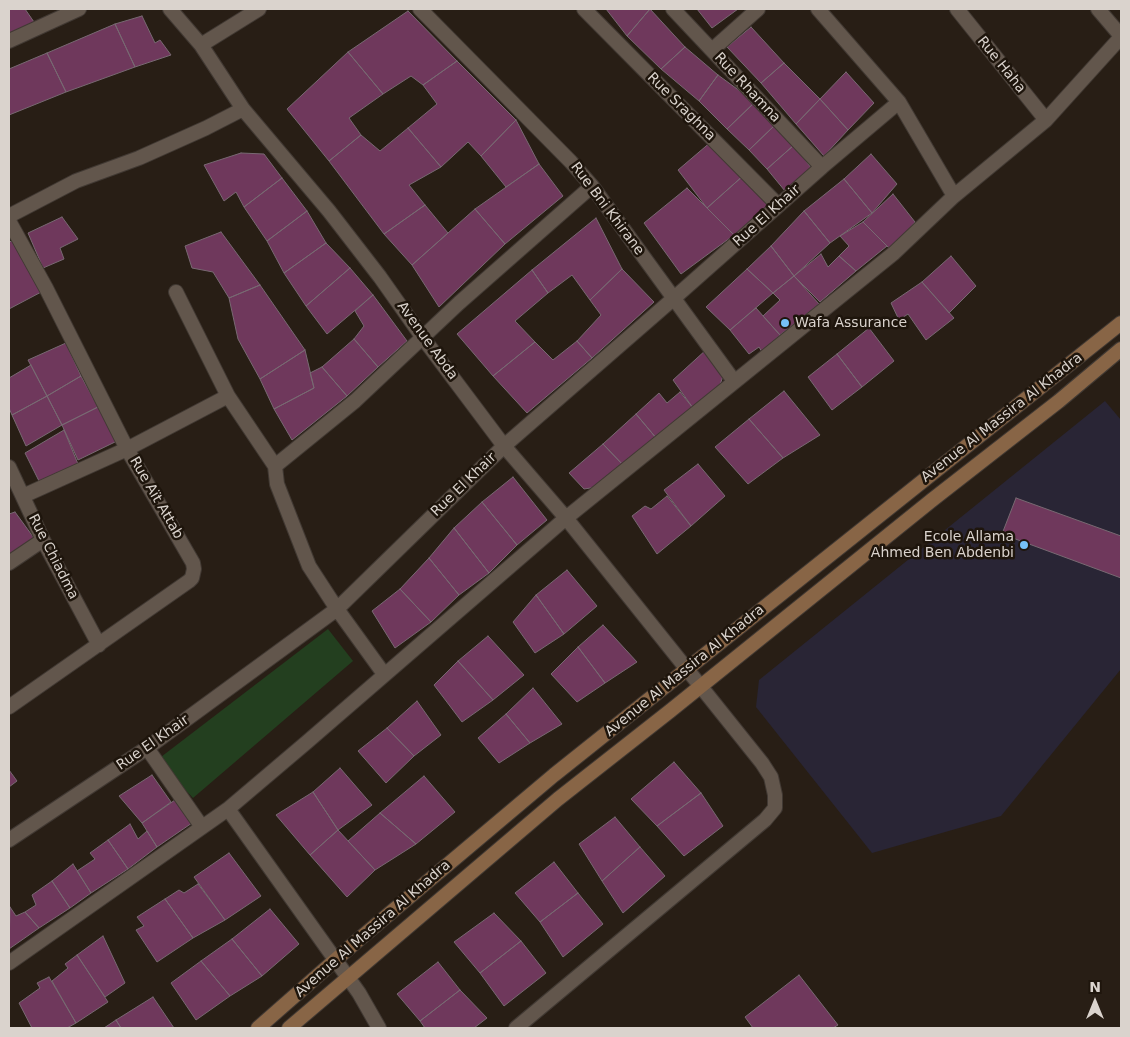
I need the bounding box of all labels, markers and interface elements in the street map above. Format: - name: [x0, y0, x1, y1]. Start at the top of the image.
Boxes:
- street label: Rue Haha: [973, 33, 1029, 97]
- street label: Rue Rhamna: [710, 50, 784, 126]
- street label: Rue Sraghna: [643, 69, 719, 145]
- street label: Rue Bni Khirane: [567, 159, 647, 259]
- street label: Rue El Khair: [730, 181, 804, 251]
- street label: Avenue Abda: [393, 299, 461, 383]
- place label: Wafa Assurance: [795, 315, 907, 331]
- marker: Wafa Assurance: [779, 317, 791, 329]
- street label: Avenue Al Massira Al Khadra: [918, 350, 1086, 486]
- street label: Rue El Khair: [428, 450, 500, 520]
- street label: Rue Aït Attab: [126, 454, 186, 542]
- street label: Rue Chiadma: [24, 512, 82, 602]
- place label: Ecole Allama Ahmed Ben Abdenbi: [871, 529, 1014, 562]
- marker: Ecole Allama Ahmed Ben Abdenbi: [1018, 539, 1030, 551]
- street label: Avenue Al Massira Al Khadra: [602, 602, 768, 740]
- street label: Rue El Khair: [114, 712, 192, 774]
- street label: Avenue Al Massira Al Khadra: [292, 857, 454, 1001]
- north arrow: [1070, 977, 1120, 1027]
- text: N: [1089, 979, 1101, 995]

